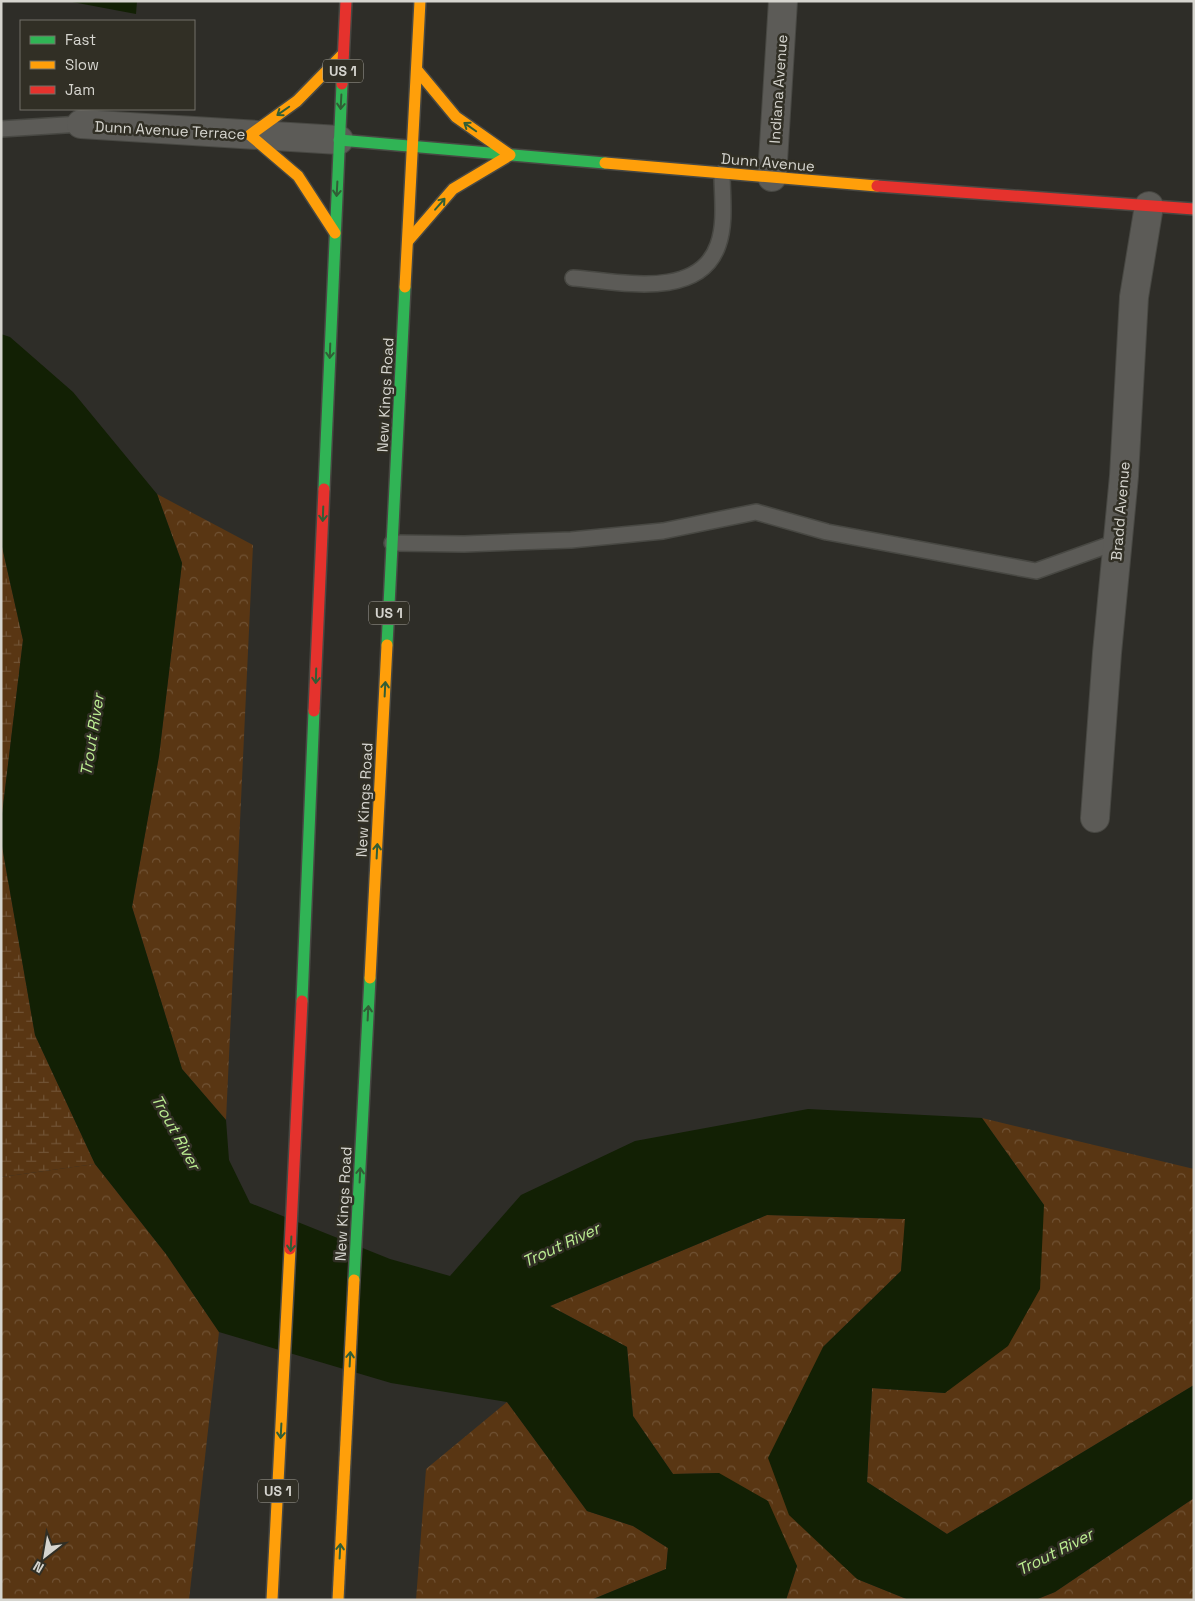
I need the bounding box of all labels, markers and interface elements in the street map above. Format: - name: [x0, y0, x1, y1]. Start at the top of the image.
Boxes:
- legend: [20, 20, 195, 110]
- text: Fast: [65, 30, 96, 49]
- street label: Indiana Avenue: [765, 34, 791, 144]
- text: Slow: [65, 55, 99, 74]
- road number: US 1: [323, 59, 363, 82]
- text: Jam: [65, 80, 95, 99]
- one-way arrow: [336, 94, 346, 110]
- one-way arrow: [276, 106, 290, 116]
- street label: Dunn Avenue Terrace: [94, 117, 246, 143]
- one-way arrow: [463, 122, 477, 132]
- street label: Dunn Avenue: [720, 148, 816, 176]
- one-way arrow: [332, 180, 342, 197]
- one-way arrow: [434, 198, 446, 211]
- street label: New Kings Road: [373, 337, 397, 453]
- one-way arrow: [325, 343, 335, 359]
- street label: Bradd Avenue: [1106, 460, 1134, 561]
- one-way arrow: [318, 506, 327, 522]
- road number: US 1: [369, 602, 409, 624]
- one-way arrow: [311, 668, 320, 684]
- one-way arrow: [380, 681, 389, 697]
- water label: Trout River: [75, 690, 109, 778]
- street label: New Kings Road: [352, 742, 376, 858]
- one-way arrow: [372, 843, 381, 859]
- one-way arrow: [364, 1005, 373, 1021]
- water label: Trout River: [147, 1091, 206, 1175]
- street label: New Kings Road: [331, 1146, 355, 1262]
- one-way arrow: [355, 1168, 365, 1184]
- water label: Trout River: [519, 1217, 605, 1272]
- one-way arrow: [286, 1236, 295, 1252]
- one-way arrow: [345, 1352, 354, 1368]
- one-way arrow: [277, 1423, 286, 1439]
- road number: US 1: [258, 1480, 298, 1502]
- water label: Trout River: [1013, 1523, 1098, 1580]
- north arrow: [20, 1531, 70, 1581]
- one-way arrow: [336, 1543, 345, 1559]
- text: N: [30, 1557, 47, 1577]

